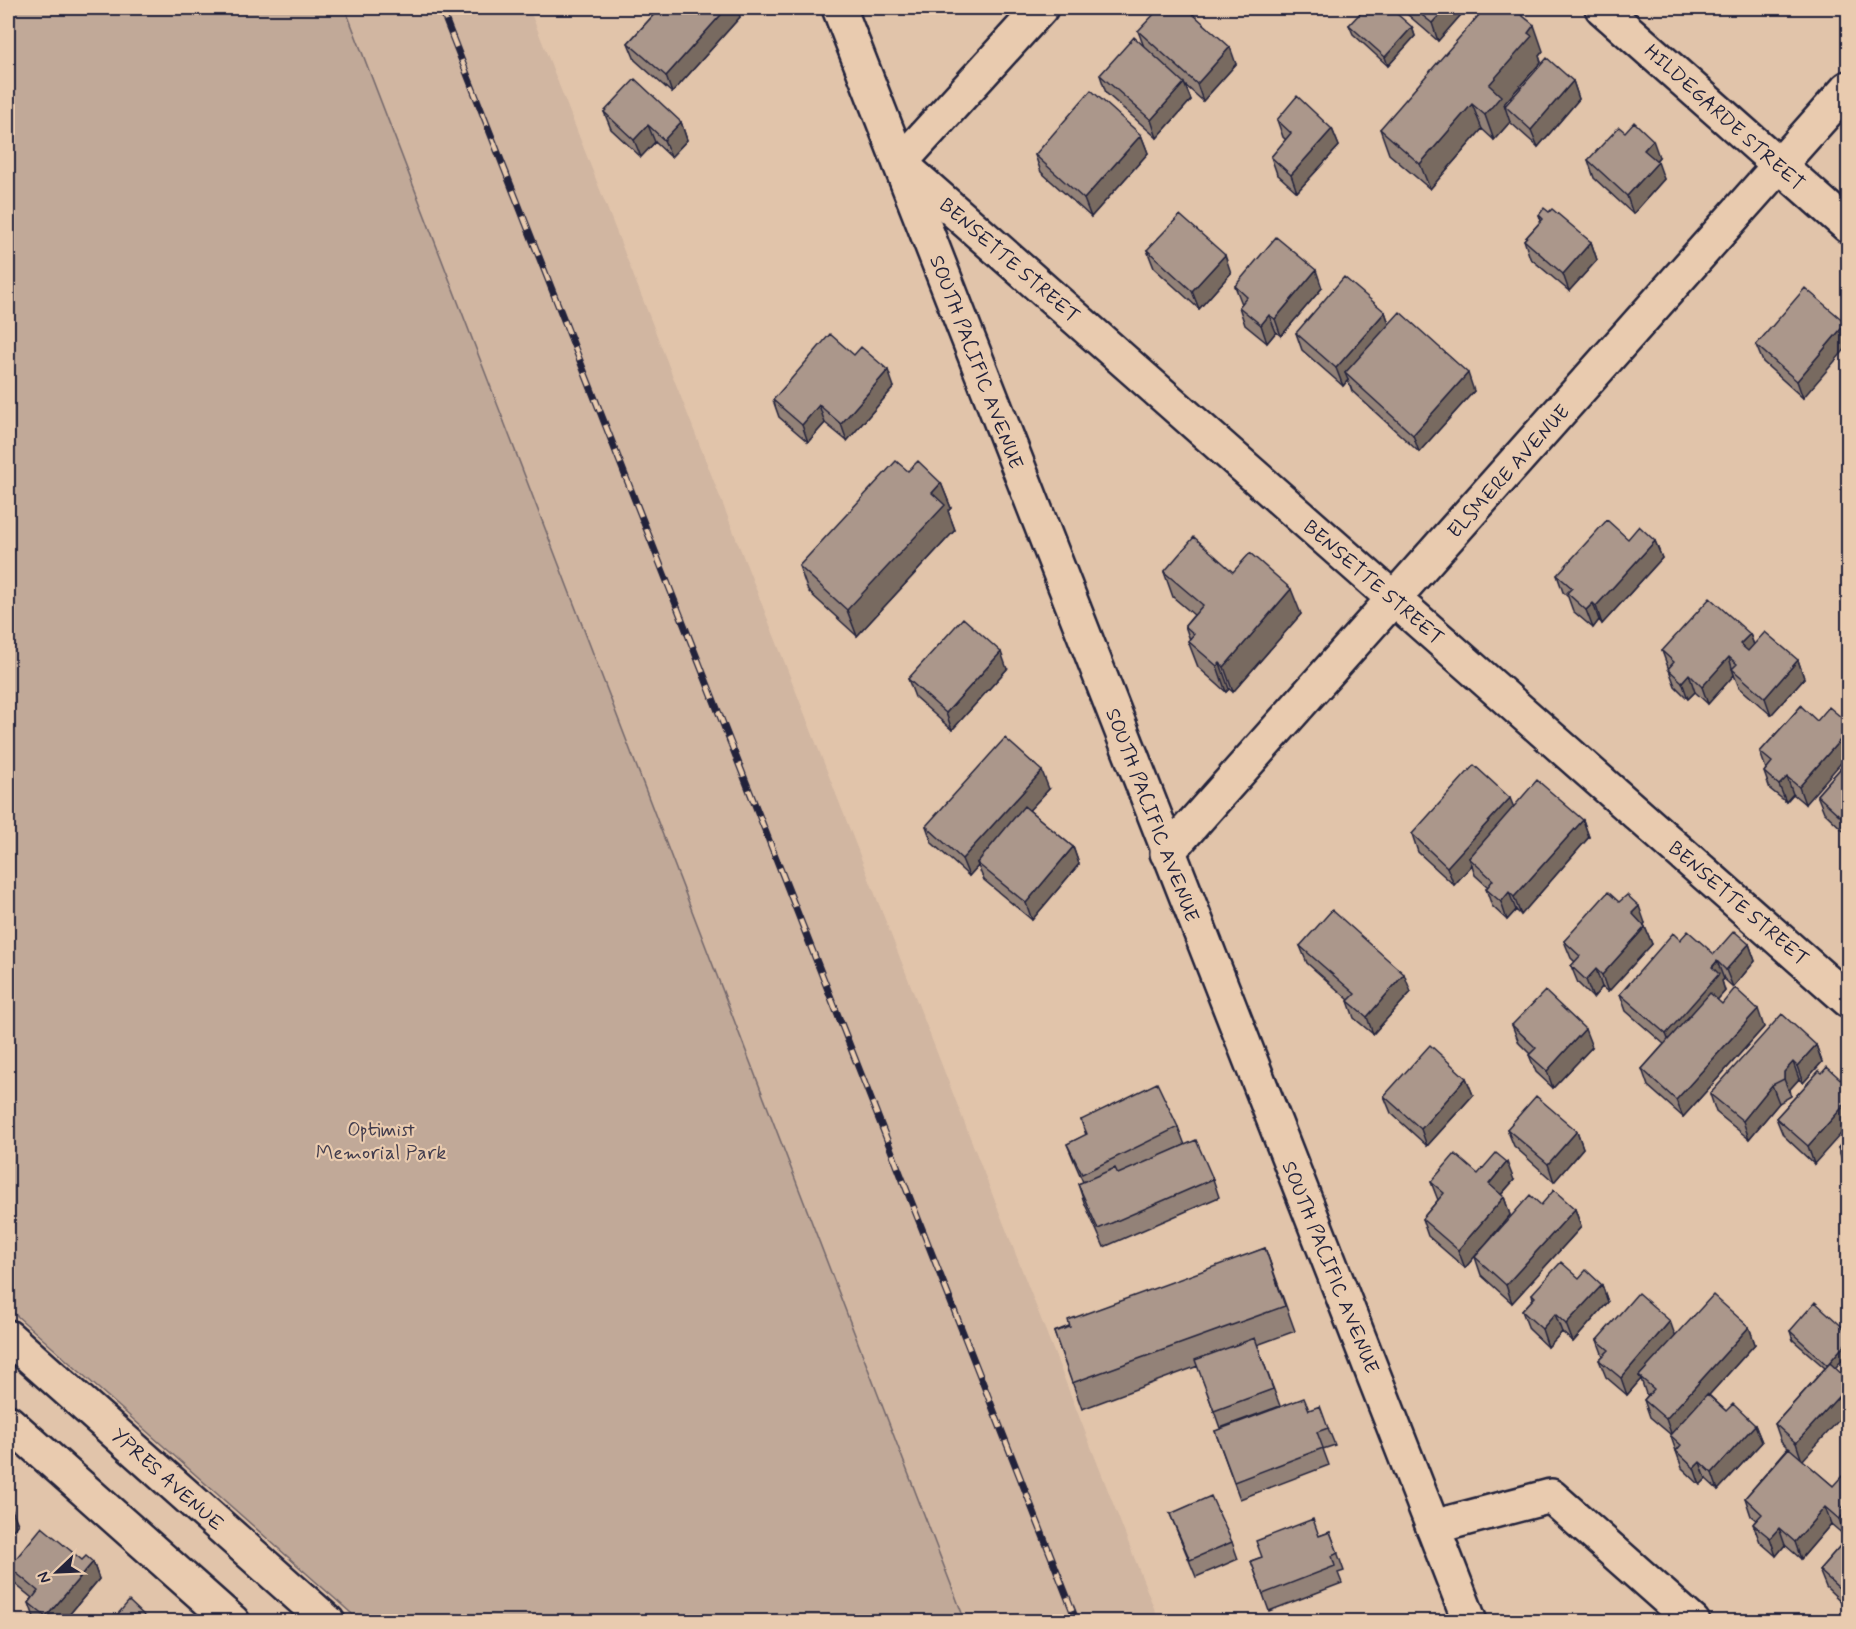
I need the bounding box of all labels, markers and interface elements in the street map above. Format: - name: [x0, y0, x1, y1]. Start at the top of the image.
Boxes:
- street label: HILDEGARDE STREET: [1638, 39, 1810, 197]
- street label: BENSETTE STREET: [933, 192, 1085, 330]
- street label: SOUTH PACIFIC AVENUE: [922, 252, 1029, 473]
- street label: ELSMERE AVENUE: [1442, 399, 1576, 545]
- street label: BENSETTE STREET: [1297, 514, 1449, 652]
- street label: SOUTH PACIFIC AVENUE: [1098, 705, 1205, 926]
- street label: BENSETTE STREET: [1662, 835, 1814, 973]
- park label: Optimist Memorial Park: [316, 1117, 446, 1167]
- street label: SOUTH PACIFIC AVENUE: [1275, 1157, 1385, 1378]
- street label: YPRES AVENUE: [105, 1422, 229, 1538]
- north arrow: [27, 1542, 87, 1602]
- text: N: [33, 1568, 56, 1586]

